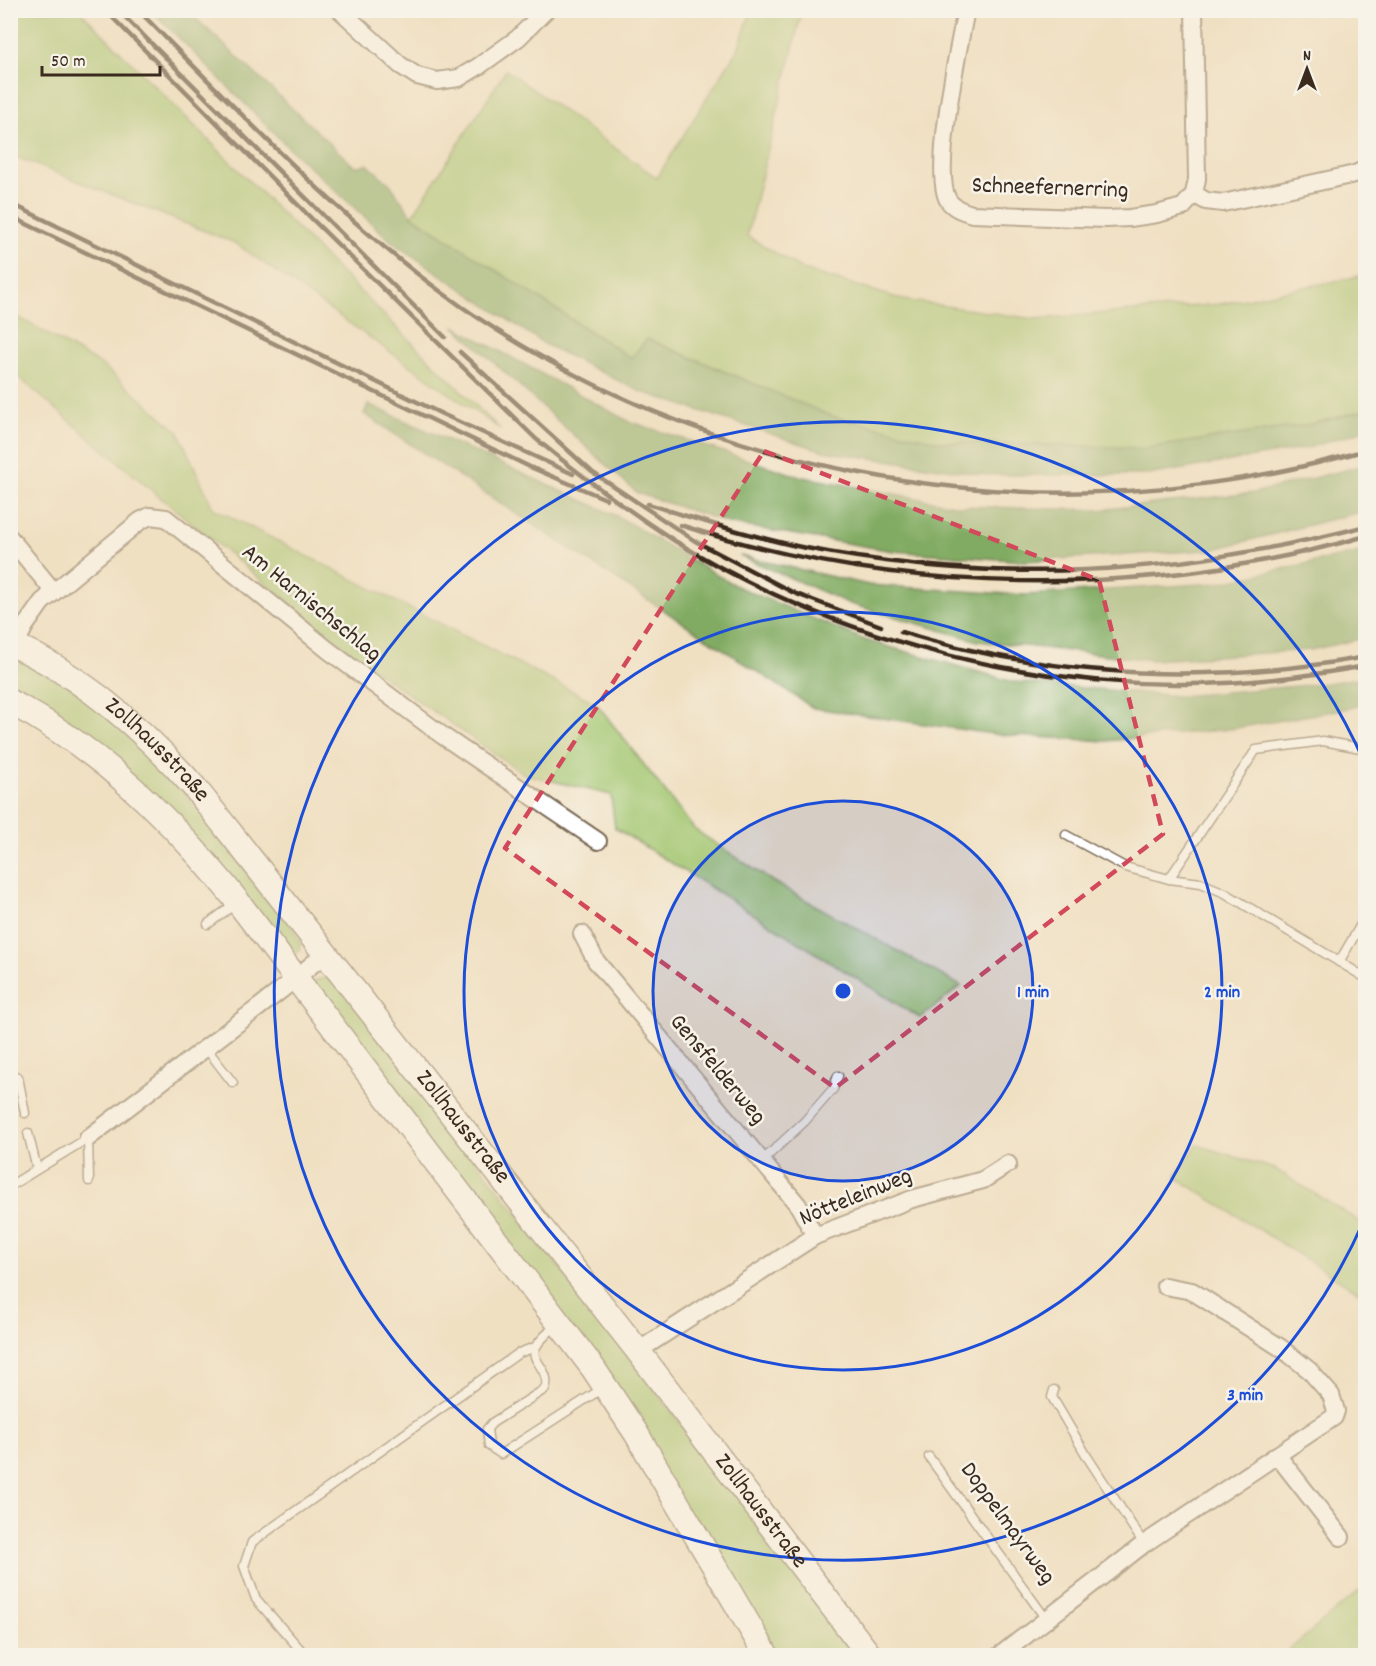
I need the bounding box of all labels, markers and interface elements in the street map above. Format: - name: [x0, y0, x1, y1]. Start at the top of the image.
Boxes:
- scale bar: [42, 39, 160, 77]
- north arrow: [1277, 39, 1337, 99]
- text: N: [1303, 45, 1311, 68]
- text: 50 m: [51, 50, 86, 75]
- street label: Schneefernerring: [971, 169, 1129, 209]
- street label: Am Harnischschlag: [233, 537, 389, 671]
- street label: Zollhausstraße: [97, 690, 217, 810]
- centre of rings: [833, 981, 853, 1001]
- text: 1 min: [1017, 981, 1049, 1006]
- text: 2 min: [1204, 981, 1240, 1006]
- street label: Gensfelderweg: [660, 1007, 774, 1133]
- street label: Zollhausstraße: [407, 1063, 518, 1192]
- street label: Nötteleinweg: [794, 1160, 918, 1236]
- text: 3 min: [1227, 1384, 1263, 1409]
- street label: Zollhausstraße: [705, 1447, 815, 1576]
- street label: Doppelmayrweg: [951, 1456, 1063, 1592]

